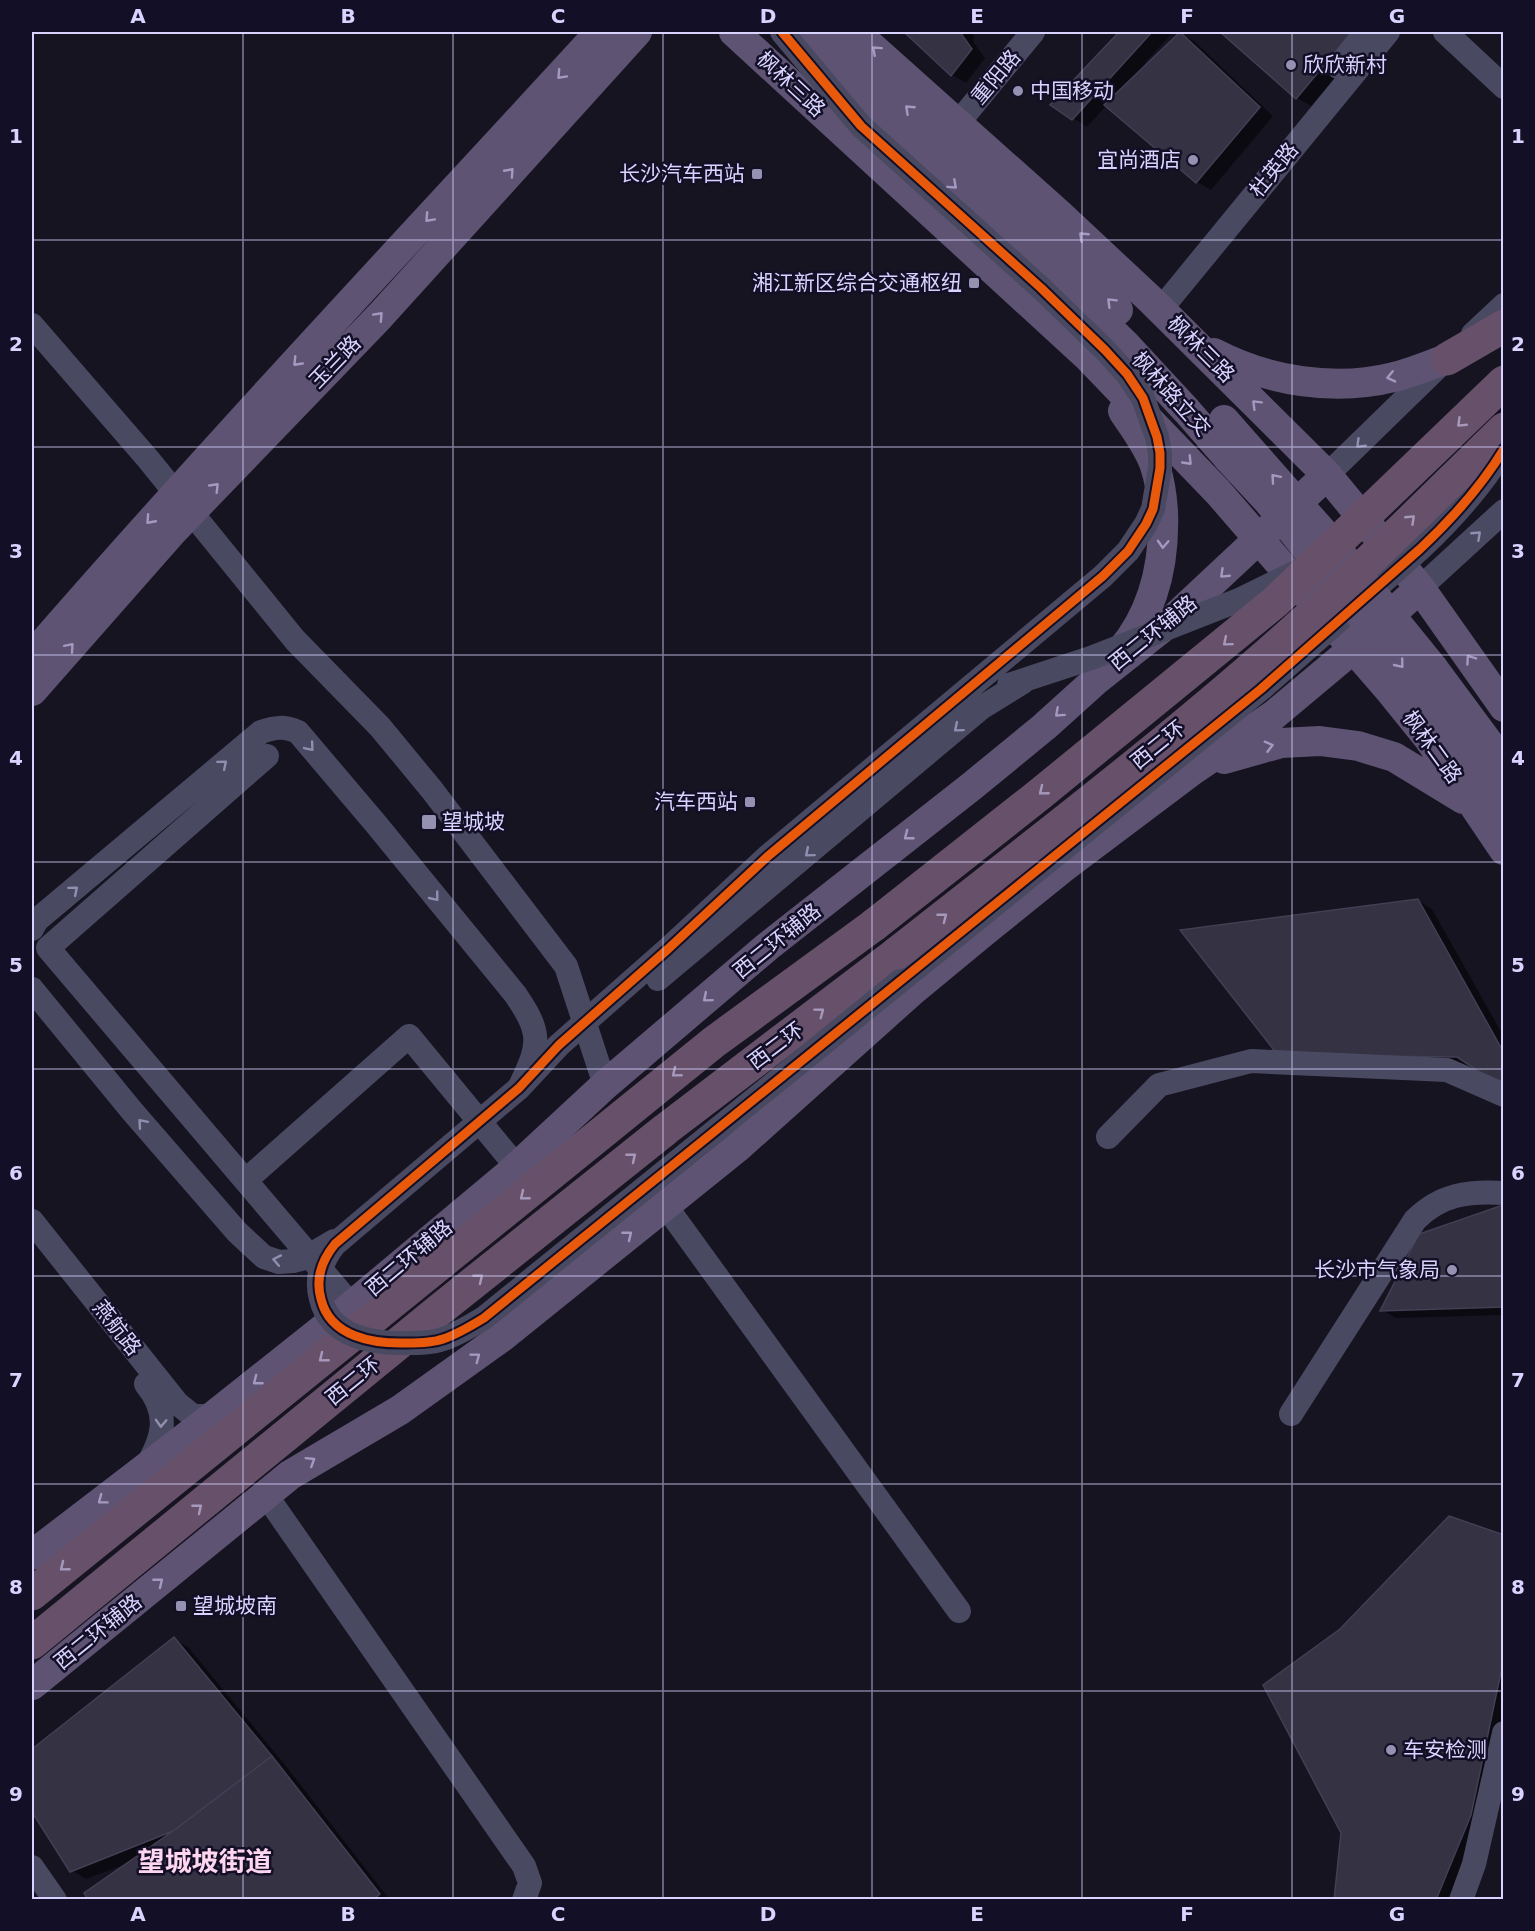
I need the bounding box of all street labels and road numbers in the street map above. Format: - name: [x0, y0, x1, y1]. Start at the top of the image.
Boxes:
- street label: 重阳路: [967, 45, 1025, 109]
- street label: 枫林三路: [752, 47, 830, 121]
- street label: 杜英路: [1245, 138, 1303, 202]
- street label: 枫林三路: [1163, 311, 1239, 387]
- street label: 玉兰路: [304, 331, 366, 393]
- street label: 枫林路立交: [1127, 347, 1215, 441]
- street label: 西二环辅路: [1105, 591, 1201, 675]
- street label: 枫林二路: [1398, 706, 1466, 788]
- street label: 西二环: [1126, 716, 1190, 774]
- street label: 西二环辅路: [729, 899, 825, 983]
- street label: 西二环: [744, 1017, 808, 1075]
- street label: 西二环辅路: [361, 1215, 457, 1301]
- street label: 燕航路: [88, 1296, 146, 1360]
- street label: 西二环: [321, 1352, 385, 1410]
- street label: 西二环辅路: [50, 1590, 146, 1674]

